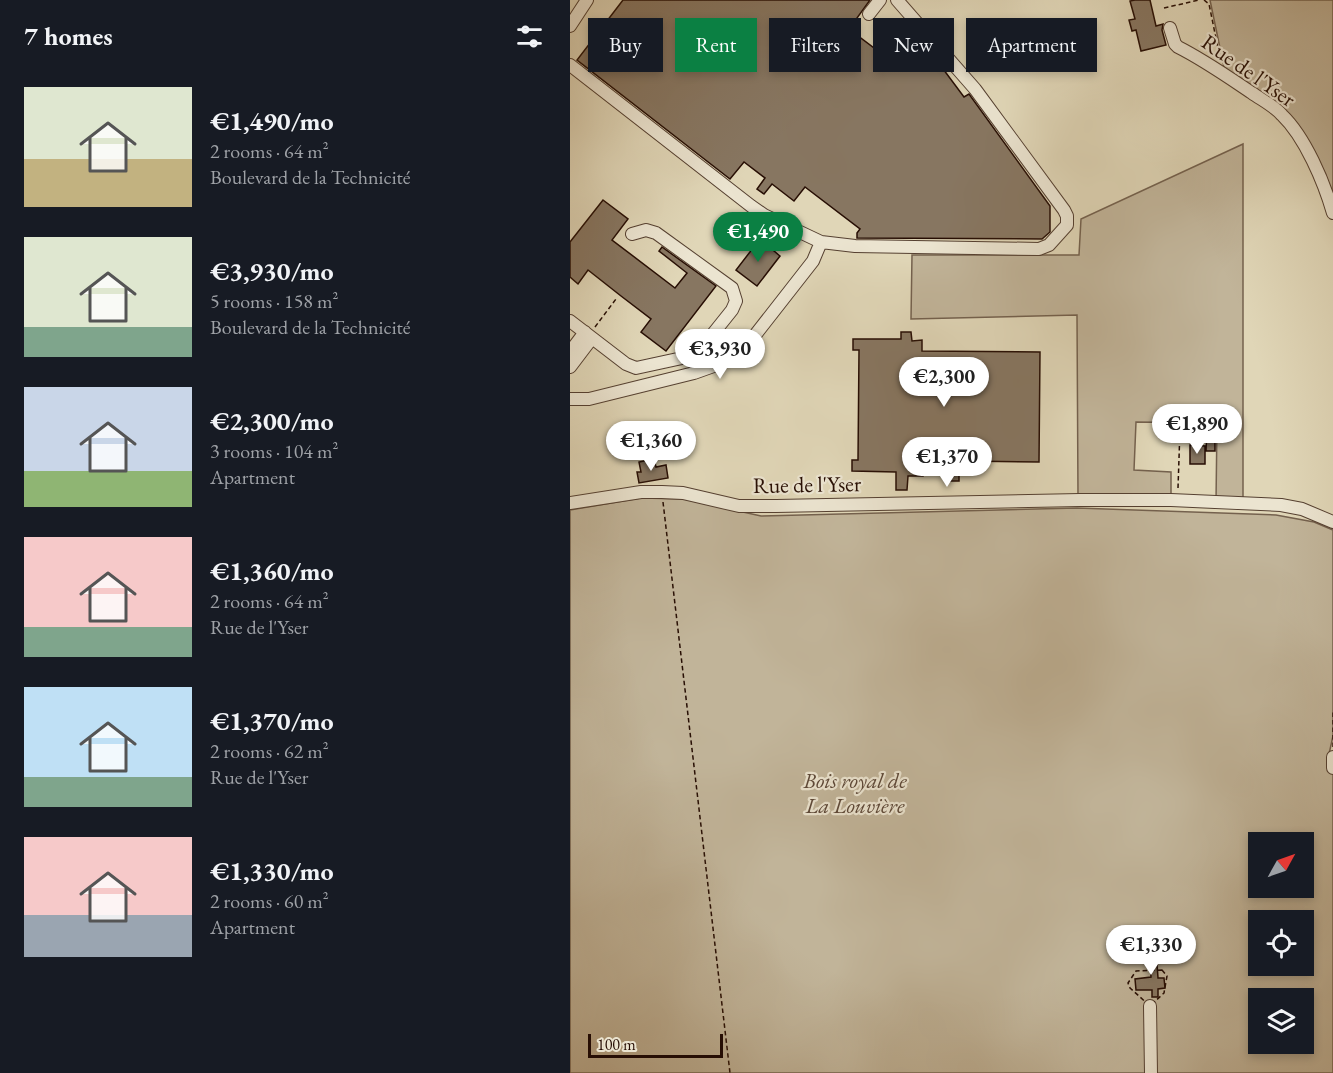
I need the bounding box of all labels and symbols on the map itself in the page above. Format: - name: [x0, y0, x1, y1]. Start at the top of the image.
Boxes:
- street label: Rue de l'Yser: [1196, 27, 1302, 114]
- pin: €1,490: [709, 212, 807, 263]
- pin: €3,930: [671, 329, 769, 380]
- pin: €2,300: [895, 357, 993, 408]
- pin: €1,890: [1148, 404, 1246, 455]
- pin: €1,360: [602, 421, 700, 472]
- pin: €1,370: [898, 437, 996, 488]
- street label: Rue de l'Yser: [753, 469, 862, 500]
- park label: Bois royal de La Louvière: [802, 766, 907, 820]
- north arrow: [1248, 832, 1314, 898]
- pin: €1,330: [1102, 925, 1200, 976]
- scale bar: [588, 1031, 723, 1058]

